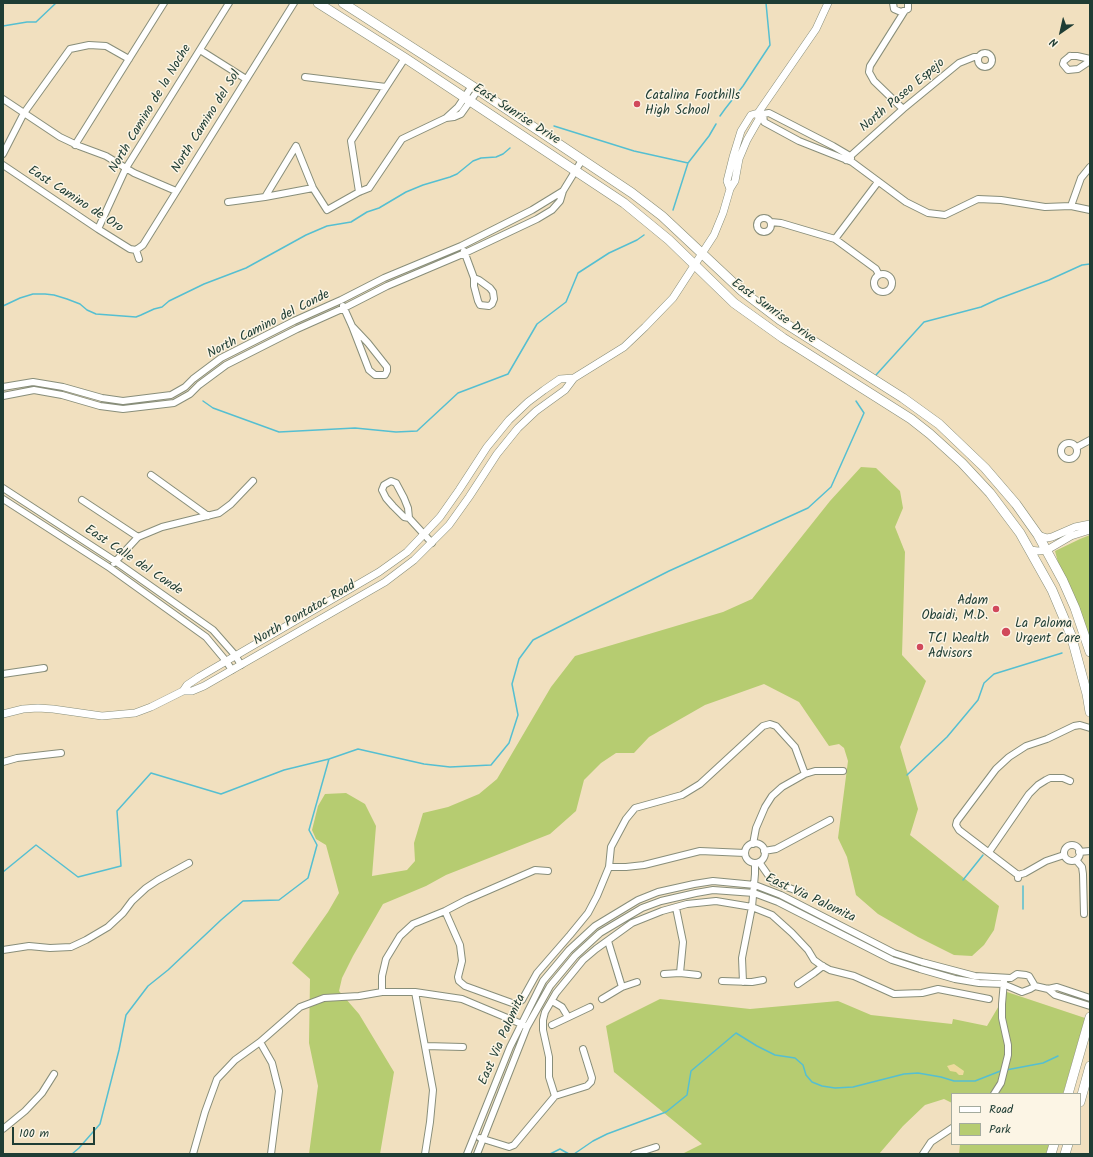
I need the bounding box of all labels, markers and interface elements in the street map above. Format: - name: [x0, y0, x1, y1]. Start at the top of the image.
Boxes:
- north arrow: [1041, 12, 1081, 52]
- text: N: [1046, 33, 1062, 51]
- street label: North Camino de la Noche: [106, 42, 196, 176]
- street label: North Paseo Espejo: [857, 56, 949, 136]
- street label: North Camino del Sol: [169, 68, 245, 176]
- street label: East Sunrise Drive: [470, 81, 562, 149]
- place label: Catalina Foothills High School: [645, 89, 740, 120]
- marker: Catalina Foothills High School: [632, 99, 642, 109]
- street label: East Camino de Oro: [24, 163, 126, 237]
- street label: East Sunrise Drive: [728, 276, 818, 348]
- street label: North Camino del Conde: [205, 287, 333, 363]
- street label: East Calle del Conde: [81, 523, 185, 599]
- street label: North Pontatoc Road: [251, 578, 359, 650]
- place label: Adam Obaidi, M.D.: [921, 594, 988, 625]
- marker: Adam Obaidi, M.D.: [991, 604, 1001, 614]
- place label: La Paloma Urgent Care: [1015, 617, 1080, 648]
- marker: La Paloma Urgent Care: [1000, 626, 1012, 638]
- place label: TCI Wealth Advisors: [928, 632, 989, 663]
- marker: TCI Wealth Advisors: [915, 642, 925, 652]
- street label: East Via Palomita: [762, 871, 858, 927]
- street label: East Via Palomita: [476, 992, 530, 1088]
- legend: [951, 1093, 1081, 1145]
- text: Road: [989, 1100, 1013, 1119]
- scale bar: [14, 1119, 97, 1145]
- text: Park: [989, 1120, 1011, 1139]
- text: 100 m: [19, 1124, 49, 1143]

